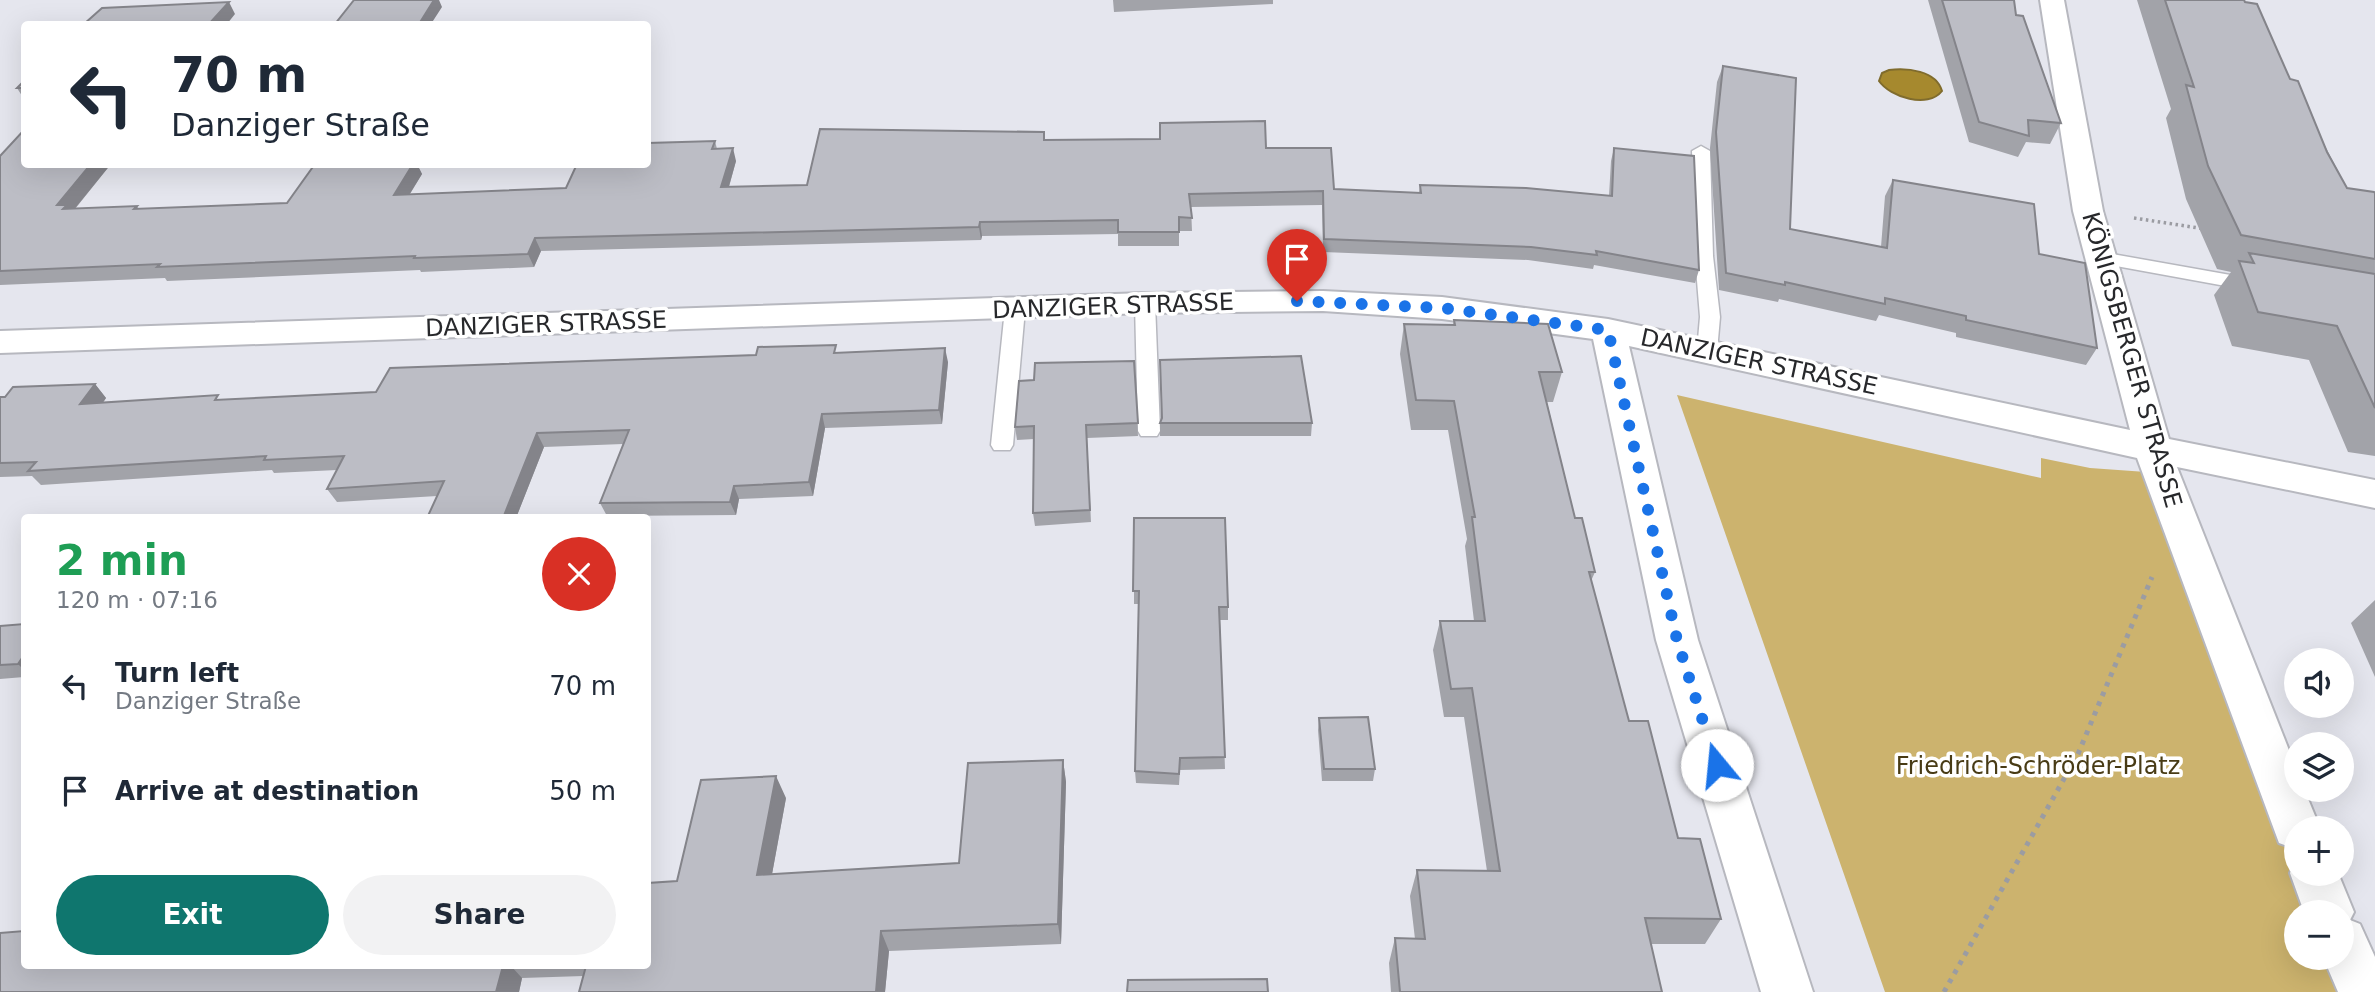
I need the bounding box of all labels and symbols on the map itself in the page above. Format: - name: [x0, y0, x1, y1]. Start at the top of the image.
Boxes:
- street label: KÖNIGSBERGER STRASSE: [2076, 209, 2189, 511]
- pin: [1267, 229, 1327, 301]
- street label: DANZIGER STRASSE: [992, 288, 1234, 324]
- street label: DANZIGER STRASSE: [425, 306, 667, 342]
- street label: DANZIGER STRASSE: [1638, 323, 1880, 401]
- position arrow: [1680, 728, 1754, 802]
- park label: Friedrich-Schröder-Platz: [1896, 752, 2180, 780]

